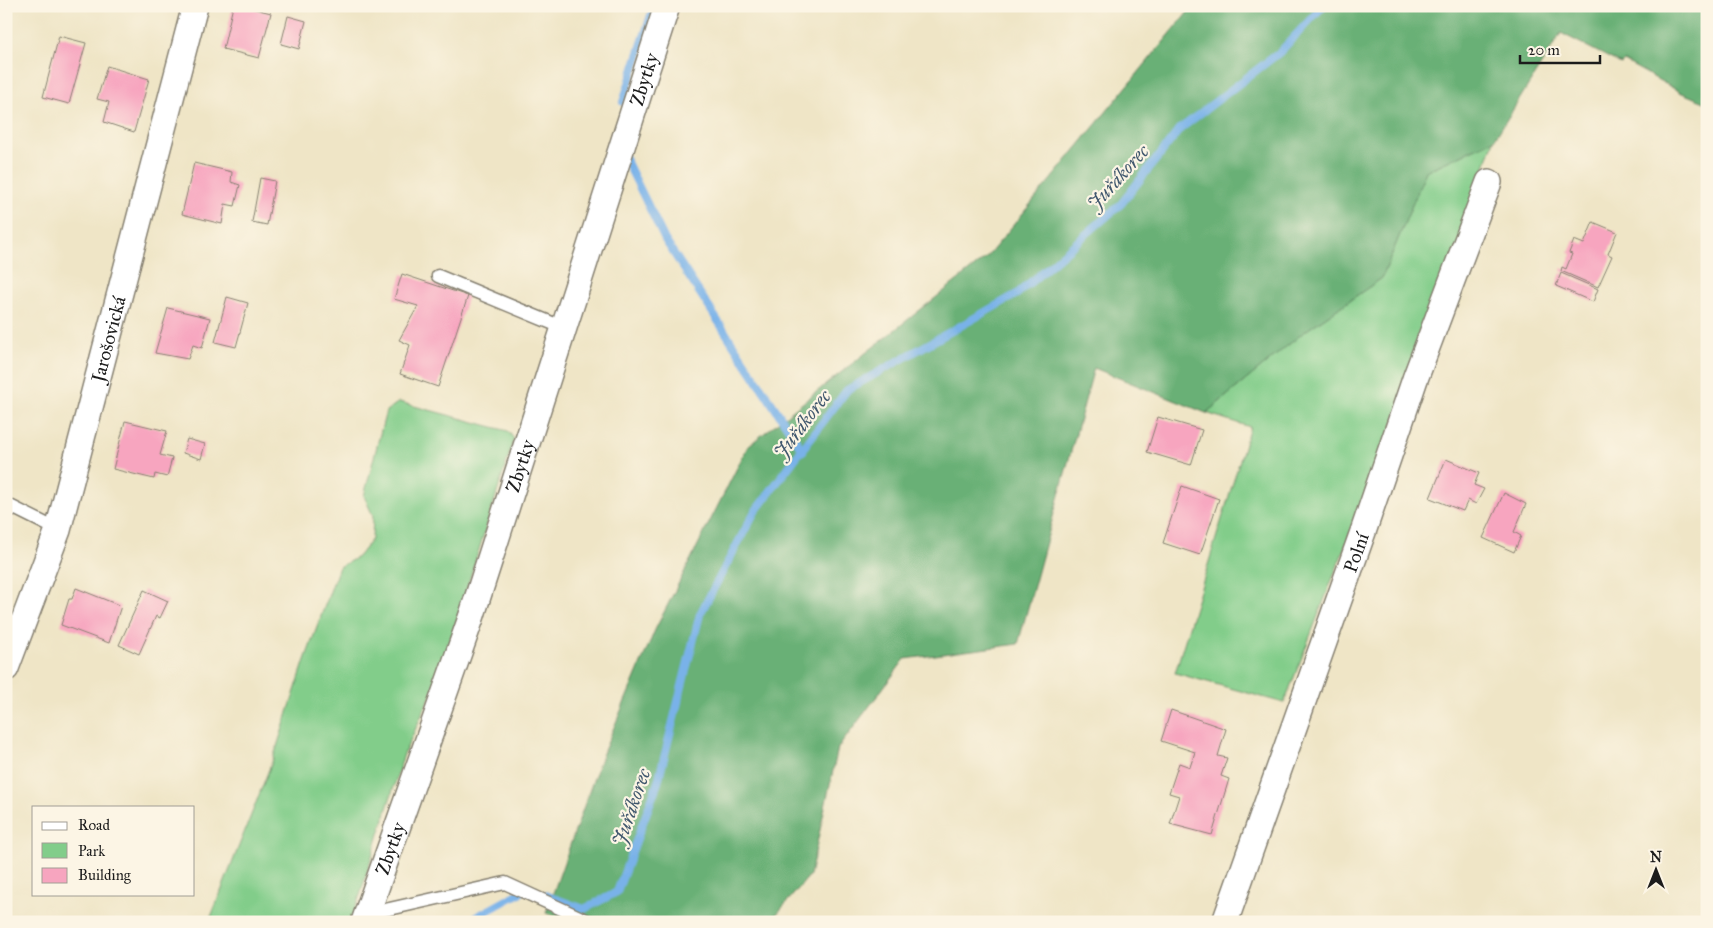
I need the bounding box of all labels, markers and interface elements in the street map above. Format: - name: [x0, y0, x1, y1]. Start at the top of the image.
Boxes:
- scale bar: [1520, 32, 1600, 64]
- text: 20 m: [1528, 41, 1560, 59]
- street label: Zbytky: [625, 49, 664, 109]
- water label: Juřákorec: [1082, 139, 1154, 216]
- street label: Jarošovická: [86, 293, 131, 387]
- water label: Juřákorec: [768, 384, 836, 464]
- street label: Zbytky: [501, 436, 540, 495]
- street label: Polní: [1339, 529, 1374, 576]
- water label: Juřákorec: [606, 764, 656, 850]
- legend: [32, 806, 195, 896]
- text: Road: [78, 816, 110, 834]
- street label: Zbytky: [371, 818, 411, 878]
- text: Park: [78, 842, 105, 860]
- north arrow: [1630, 846, 1680, 896]
- text: N: [1650, 849, 1662, 866]
- text: Building: [78, 866, 132, 884]

